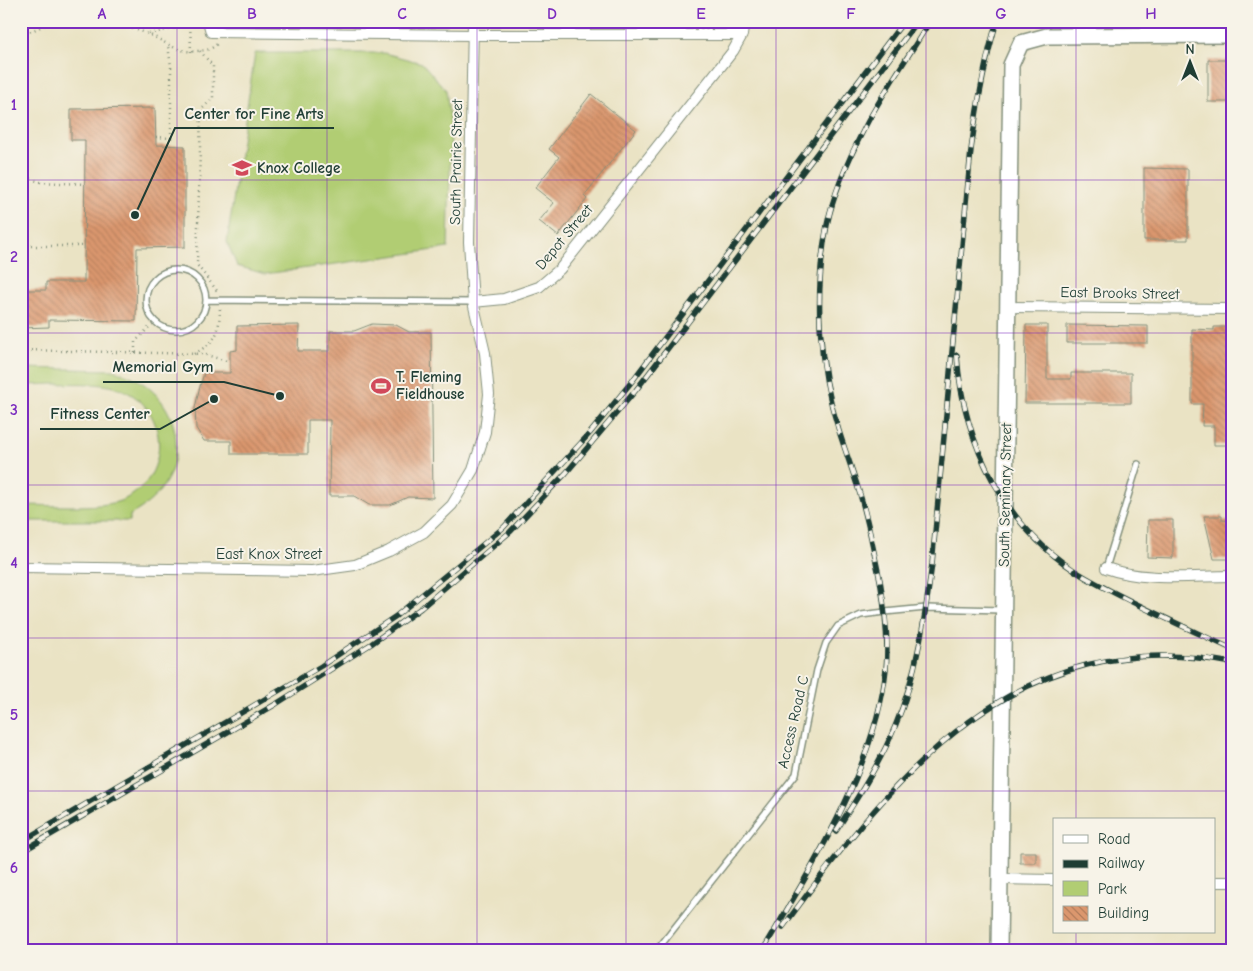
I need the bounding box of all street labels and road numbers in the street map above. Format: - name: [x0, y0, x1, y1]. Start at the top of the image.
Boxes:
- street label: South Prairie Street: [446, 98, 466, 225]
- street label: Depot Street: [532, 200, 597, 273]
- street label: East Brooks Street: [1060, 283, 1180, 303]
- street label: South Seminary Street: [995, 422, 1015, 567]
- street label: East Knox Street: [216, 545, 323, 563]
- street label: Access Road C: [774, 674, 812, 770]

